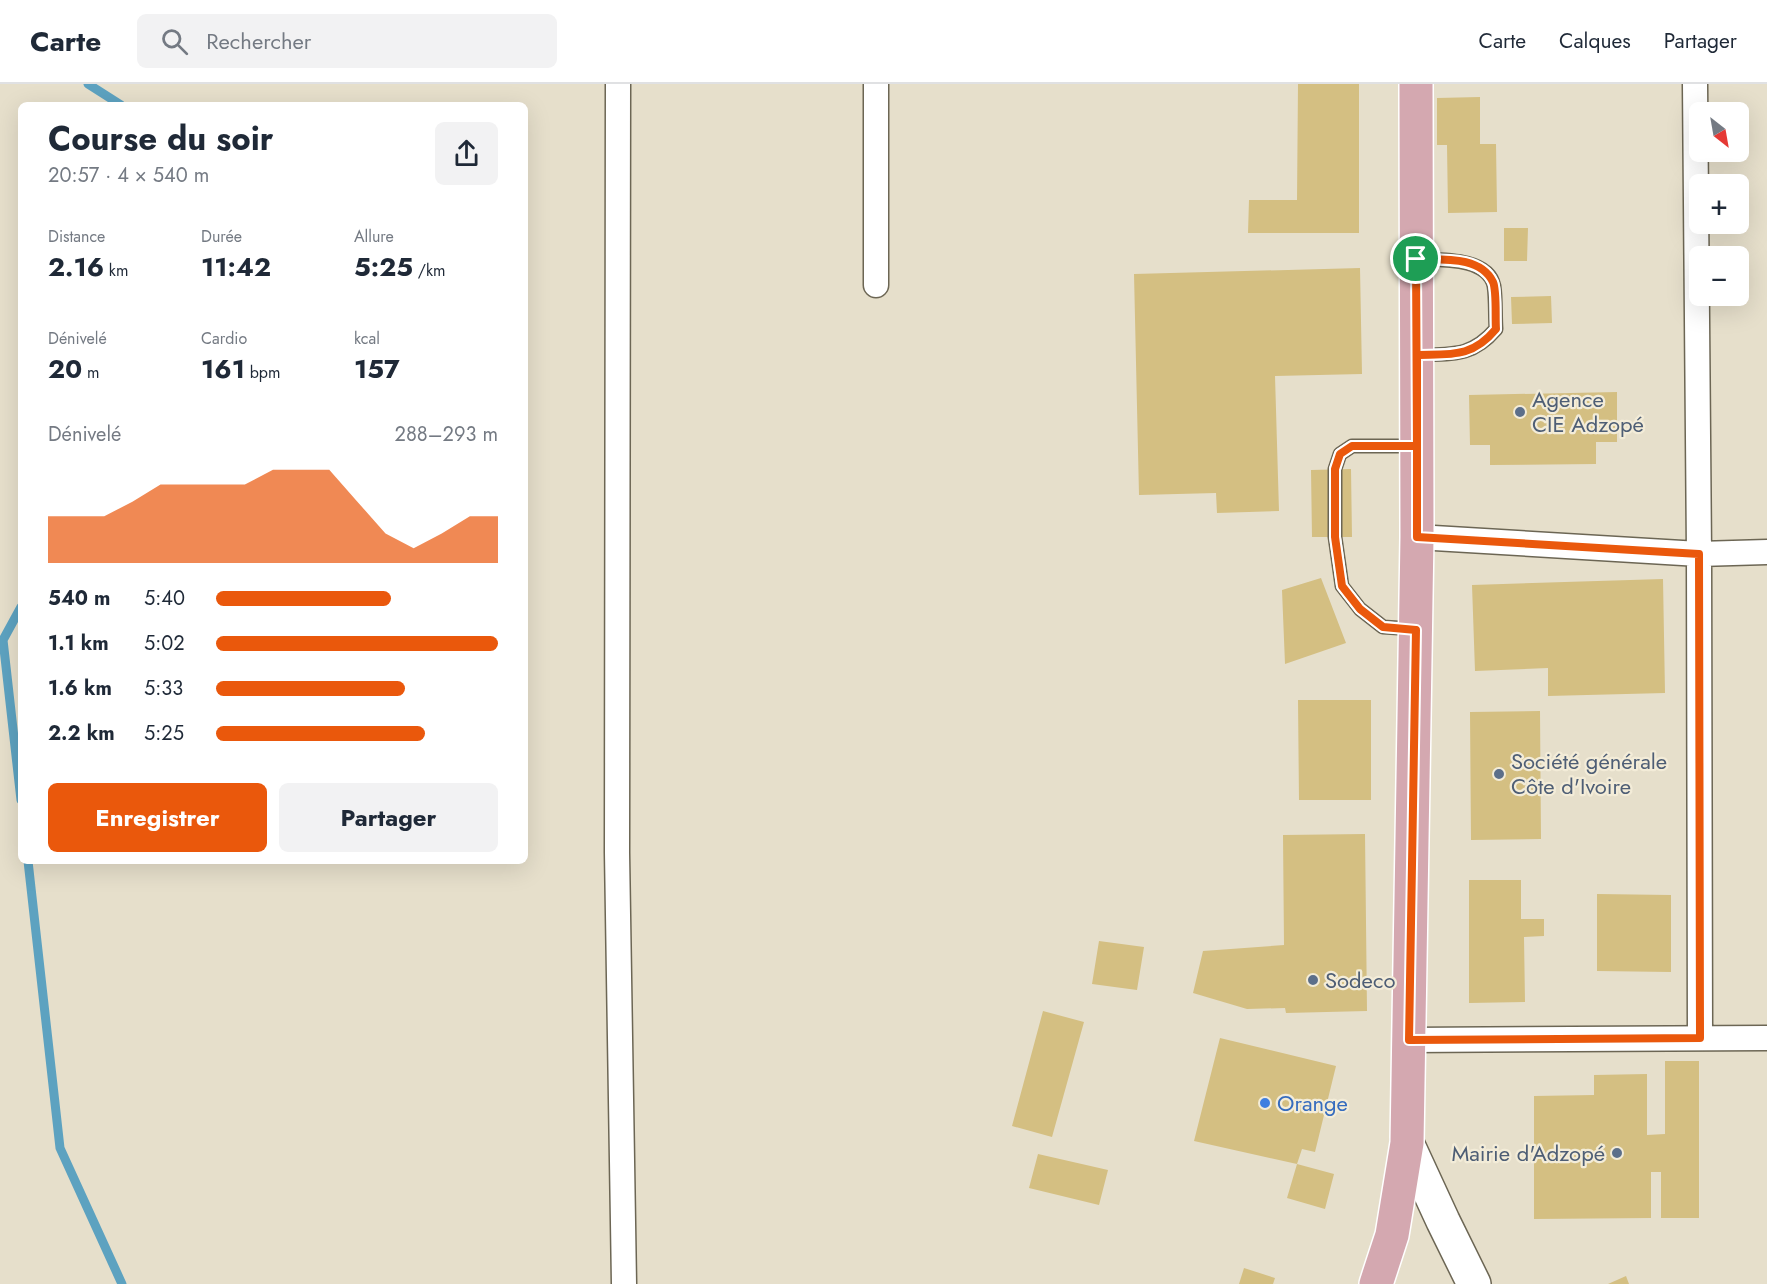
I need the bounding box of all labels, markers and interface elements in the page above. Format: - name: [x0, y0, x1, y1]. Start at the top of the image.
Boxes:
- search box: [137, 14, 557, 68]
- text: Carte: [30, 21, 101, 62]
- icon: search: [158, 25, 191, 58]
- text: Rechercher: [206, 25, 311, 57]
- text: Carte: [1479, 26, 1526, 56]
- text: Calques: [1559, 26, 1631, 56]
- text: Partager: [1664, 26, 1737, 56]
- north arrow: [1689, 102, 1749, 162]
- map controls: [1689, 102, 1749, 306]
- text: Course du soir: [48, 115, 273, 162]
- button: share: [435, 122, 498, 185]
- text: 20:57 · 4 × 540 m: [48, 161, 209, 190]
- button: +: [1689, 174, 1749, 234]
- text: Distance: [48, 225, 105, 248]
- text: Durée: [201, 225, 242, 248]
- text: Allure: [354, 225, 394, 248]
- pin: [1390, 233, 1441, 284]
- icon: arrive: [1399, 242, 1432, 275]
- button: −: [1689, 246, 1749, 306]
- text: 2.16: [48, 248, 104, 286]
- text: 11:42: [201, 248, 271, 286]
- text: 5:25: [354, 248, 413, 286]
- text: km: [104, 259, 128, 282]
- text: /km: [413, 259, 446, 282]
- text: Dénivelé: [48, 327, 107, 350]
- text: Cardio: [201, 327, 247, 350]
- text: kcal: [354, 327, 380, 350]
- text: 20: [48, 350, 82, 388]
- text: 161: [201, 350, 245, 388]
- text: 157: [354, 350, 400, 388]
- text: m: [82, 361, 100, 384]
- text: bpm: [245, 361, 280, 384]
- place label: Agence CIE Adzopé: [1532, 383, 1644, 440]
- marker: Agence CIE Adzopé: [1513, 405, 1527, 419]
- text: Dénivelé: [48, 420, 121, 449]
- text: 288–293 m: [395, 420, 498, 449]
- text: 540 m: [48, 584, 111, 613]
- text: 5:40: [144, 584, 185, 613]
- text: 1.1 km: [48, 629, 109, 658]
- text: 5:02: [144, 629, 185, 658]
- text: 1.6 km: [48, 674, 112, 703]
- text: 5:33: [144, 674, 183, 703]
- text: 2.2 km: [48, 719, 115, 748]
- text: 5:25: [144, 719, 184, 748]
- place label: Société générale Côte d'Ivoire: [1511, 745, 1667, 802]
- marker: Société générale Côte d'Ivoire: [1492, 767, 1506, 781]
- button: Enregistrer: [48, 783, 267, 852]
- button: Partager: [279, 783, 498, 852]
- place label: Sodeco: [1325, 964, 1395, 996]
- marker: Sodeco: [1306, 973, 1320, 987]
- place label: Orange: [1277, 1087, 1348, 1119]
- marker: Orange: [1258, 1096, 1272, 1110]
- place label: Mairie d'Adzopé: [1451, 1137, 1605, 1169]
- marker: Mairie d'Adzopé: [1610, 1146, 1624, 1160]

